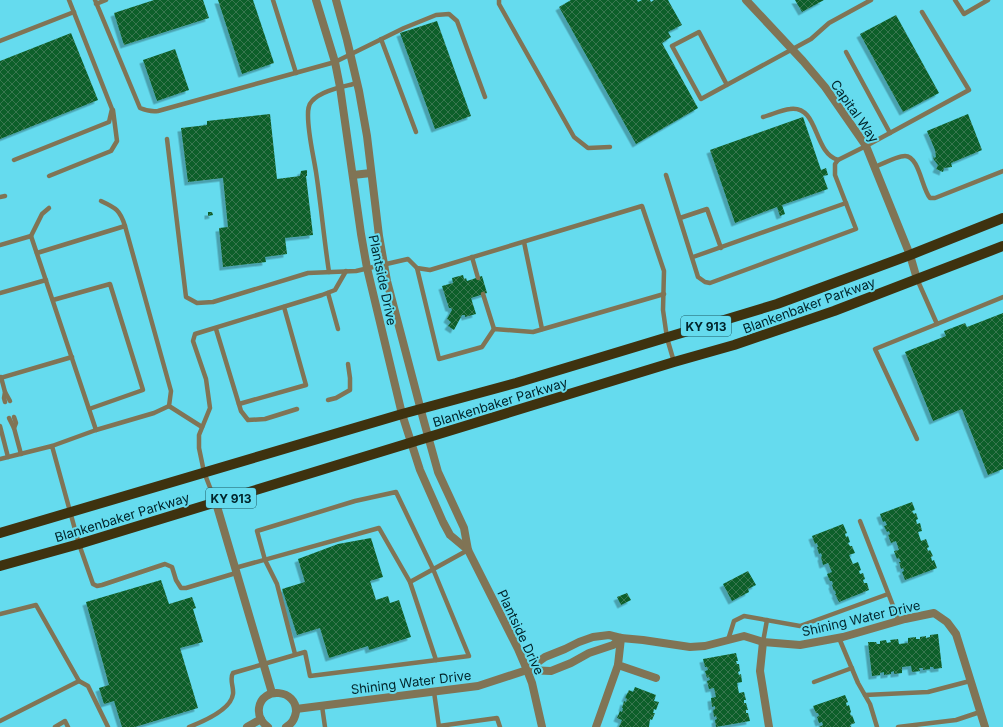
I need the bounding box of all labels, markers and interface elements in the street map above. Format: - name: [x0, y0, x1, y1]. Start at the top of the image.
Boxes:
- street label: Capital Way: [828, 77, 882, 145]
- street label: Plantside Drive: [366, 233, 400, 327]
- street label: Blankenbaker Parkway: [740, 274, 878, 336]
- road number: KY 913: [681, 316, 731, 336]
- street label: Blankenbaker Parkway: [431, 374, 569, 430]
- road number: KY 913: [206, 488, 256, 508]
- street label: Blankenbaker Parkway: [53, 489, 191, 545]
- street label: Plantside Drive: [494, 587, 548, 677]
- street label: Shining Water Drive: [800, 597, 922, 639]
- street label: Shining Water Drive: [350, 667, 472, 697]

